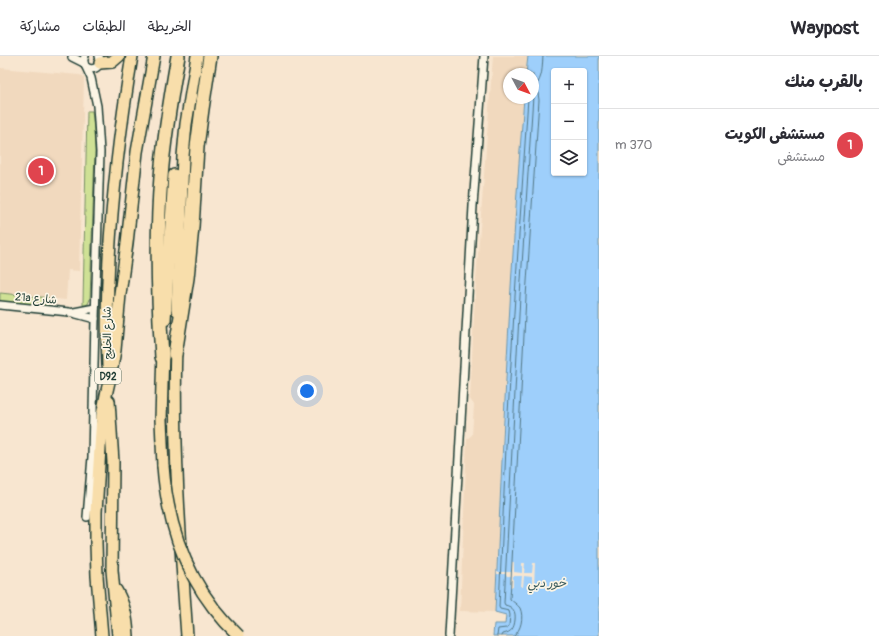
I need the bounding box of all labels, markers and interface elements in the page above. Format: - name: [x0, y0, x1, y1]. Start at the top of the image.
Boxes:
- text: Waypost: [791, 16, 859, 40]
- text: مشاركة: [20, 18, 60, 35]
- text: الطبقات: [82, 18, 126, 35]
- text: الخريطة: [148, 18, 191, 35]
- north arrow: [503, 68, 539, 104]
- map controls: [551, 68, 587, 176]
- button: +: [551, 68, 587, 104]
- text: بالقرب منك: [785, 71, 863, 92]
- button: −: [551, 104, 587, 140]
- text: مستشفى الكويت: [725, 125, 825, 144]
- text: 370 m: [615, 137, 652, 153]
- text: 1: [847, 137, 853, 153]
- button: layers: [551, 140, 587, 176]
- text: مستشفى: [777, 149, 825, 165]
- pin: 1: [28, 156, 54, 186]
- street label: 21a شارع: [14, 290, 57, 309]
- street label: شارع الخليج: [101, 306, 116, 359]
- road number: D92: [95, 368, 121, 384]
- your location: [297, 381, 317, 401]
- water label: خور دبي: [528, 576, 567, 594]

